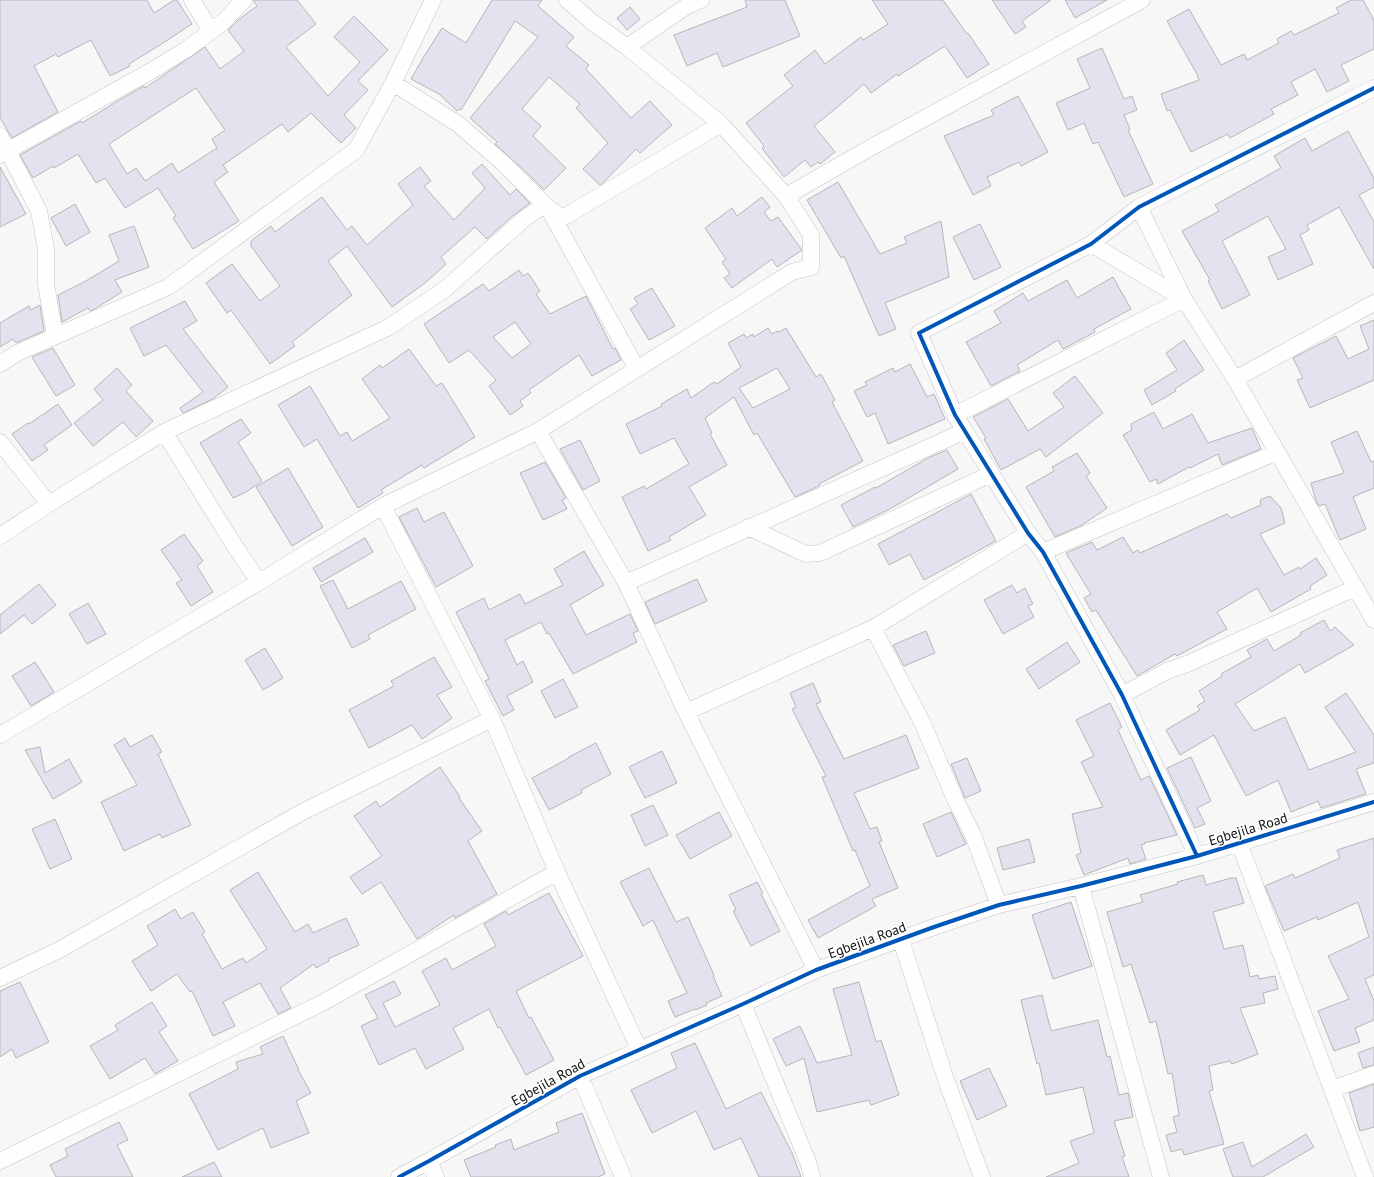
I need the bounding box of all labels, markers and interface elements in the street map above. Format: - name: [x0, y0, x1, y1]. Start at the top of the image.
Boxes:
- street label: Egbejila Road: [1206, 808, 1290, 850]
- street label: Egbejila Road: [826, 918, 908, 962]
- street label: Egbejila Road: [508, 1054, 588, 1110]

